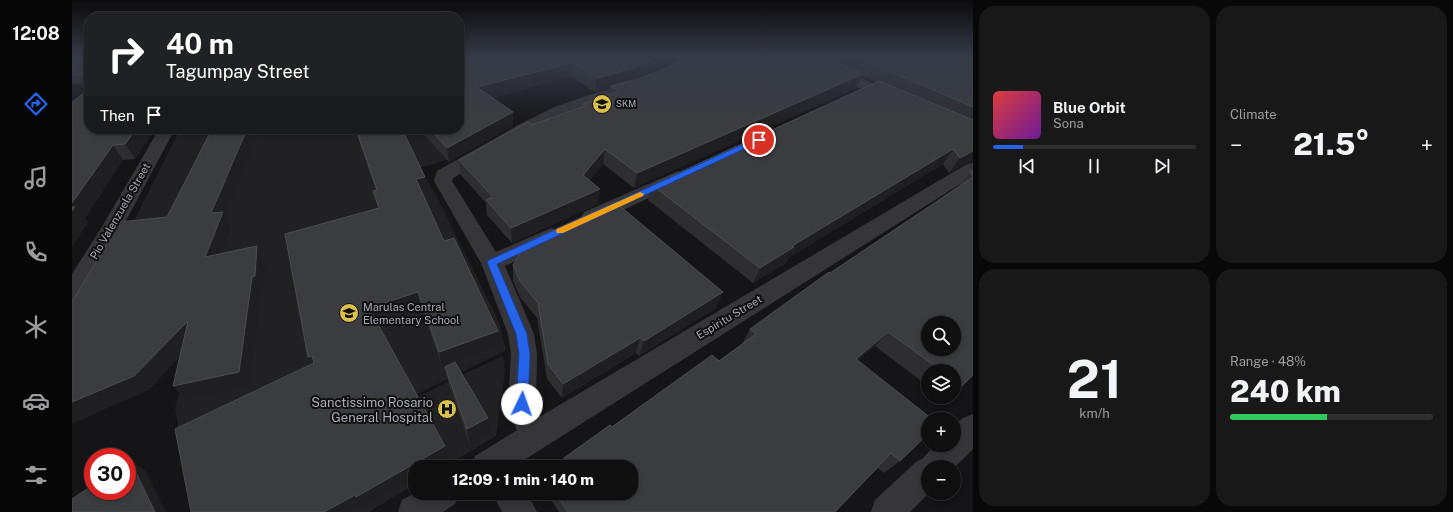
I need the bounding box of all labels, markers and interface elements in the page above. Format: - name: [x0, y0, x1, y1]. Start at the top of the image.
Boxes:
- text: 12:08: [12, 23, 60, 44]
- text: 40 m: [166, 27, 234, 60]
- icon: right: [100, 28, 152, 80]
- text: Tagumpay Street: [166, 61, 309, 82]
- icon: directions: [22, 90, 50, 118]
- school or university icon: SKM: [591, 93, 613, 115]
- place label: SKM: [616, 98, 636, 109]
- text: Blue Orbit: [1053, 99, 1126, 116]
- icon: arrive: [143, 104, 165, 126]
- text: Then: [100, 107, 135, 124]
- text: Climate: [1230, 107, 1277, 122]
- text: Sona: [1053, 116, 1084, 131]
- pin: [742, 123, 776, 157]
- text: 21.5°: [1293, 126, 1370, 162]
- icon: arrive: [748, 129, 770, 151]
- text: −: [1230, 132, 1242, 158]
- text: +: [1421, 132, 1433, 158]
- icon: previous: [1016, 155, 1038, 177]
- icon: pause: [1083, 155, 1105, 177]
- icon: next: [1151, 155, 1173, 177]
- street label: Pio Valenzuela Street: [88, 161, 152, 261]
- icon: music: [22, 164, 50, 192]
- icon: phone: [22, 238, 50, 266]
- street label: Espiritu Street: [694, 293, 764, 341]
- place label: Marulas Central Elementary School: [363, 301, 460, 326]
- school or university icon: Marulas Central Elementary School: [338, 302, 360, 324]
- icon: climate: [22, 313, 50, 341]
- map controls: [921, 316, 961, 500]
- button: search: [921, 316, 961, 356]
- text: 21: [1067, 349, 1122, 410]
- text: Range · 48%: [1230, 354, 1306, 369]
- button: layers: [921, 364, 961, 404]
- text: 240 km: [1230, 373, 1341, 409]
- position arrow: [501, 383, 543, 425]
- icon: car: [22, 387, 50, 415]
- place label: Sanctissimo Rosario General Hospital: [311, 395, 433, 425]
- hospital icon: Sanctissimo Rosario General Hospital: [436, 398, 458, 420]
- text: km/h: [1079, 406, 1110, 421]
- button: +: [921, 412, 961, 452]
- speed limit sign: 30: [84, 448, 136, 500]
- button: −: [921, 460, 961, 500]
- icon: filters: [22, 461, 50, 489]
- text: 12:09 · 1 min · 140 m: [452, 471, 594, 488]

